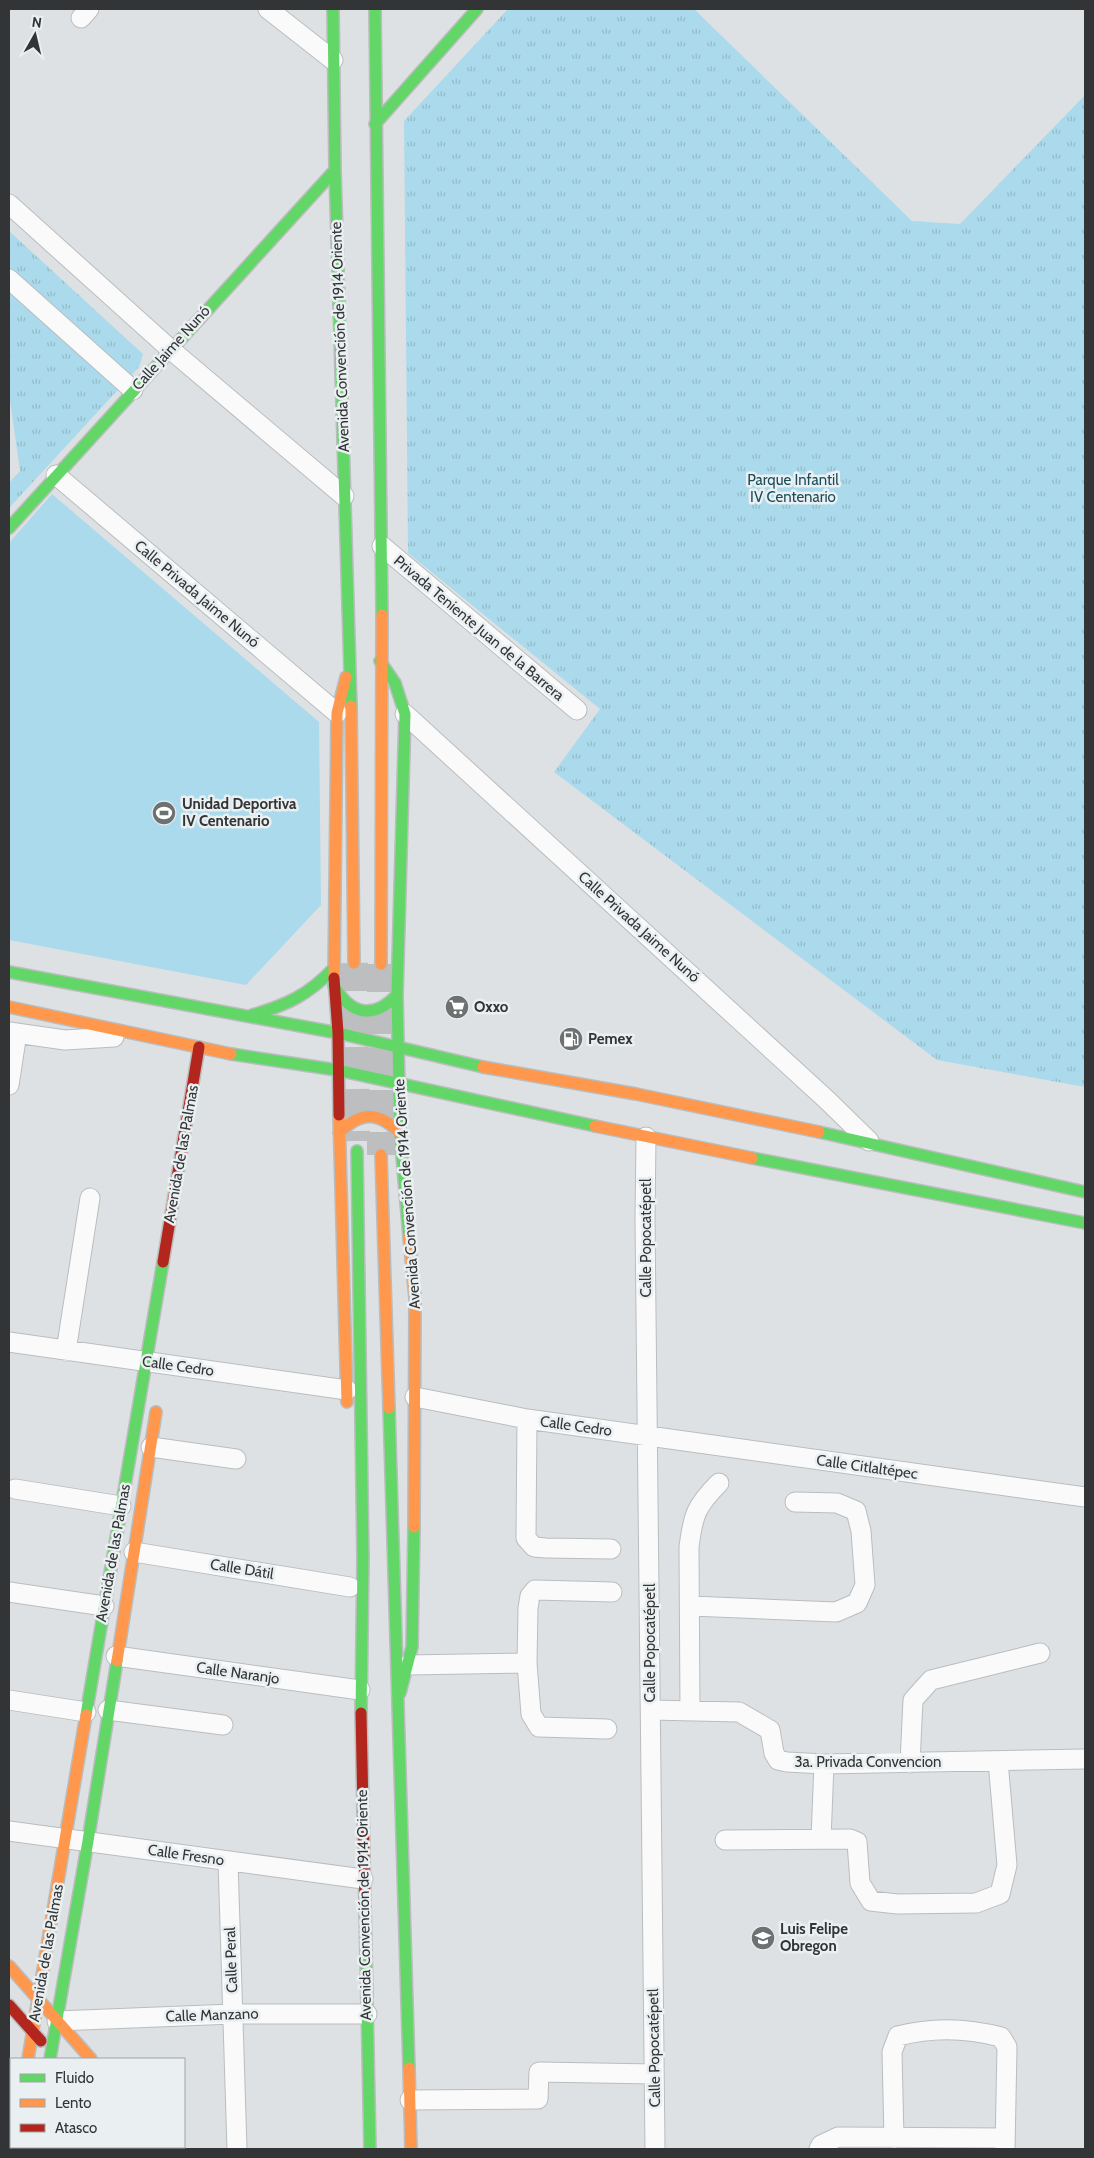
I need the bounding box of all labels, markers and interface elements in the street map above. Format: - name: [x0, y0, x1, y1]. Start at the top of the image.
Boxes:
- north arrow: [10, 10, 60, 60]
- text: N: [31, 13, 43, 32]
- street label: Avenida Convención de 1914 Oriente: [327, 221, 353, 453]
- street label: Calle Jaime Nunó: [128, 302, 214, 394]
- park label: Parque Infantil IV Centenario: [747, 471, 839, 506]
- street label: Calle Privada Jaime Nunó: [131, 537, 263, 651]
- street label: Privada Teniente Juan de la Barrera: [390, 551, 568, 705]
- place label: Unidad Deportiva IV Centenario: [182, 795, 297, 830]
- sports icon: Unidad Deportiva IV Centenario: [151, 800, 177, 826]
- street label: Calle Privada Jaime Nunó: [574, 868, 704, 986]
- supermarket icon: Oxxo: [444, 994, 470, 1020]
- place label: Oxxo: [474, 998, 509, 1016]
- fuel station icon: Pemex: [558, 1026, 584, 1052]
- place label: Pemex: [588, 1030, 633, 1048]
- street label: Avenida Convención de 1914 Oriente: [390, 1078, 424, 1310]
- street label: Avenida de las Palmas: [160, 1084, 202, 1224]
- street label: Calle Popocatépetl: [637, 1178, 655, 1297]
- street label: Calle Cedro: [141, 1352, 215, 1380]
- street label: Calle Cedro: [539, 1412, 613, 1440]
- street label: Calle Citlaltépec: [815, 1451, 919, 1483]
- street label: Avenida de las Palmas: [92, 1483, 134, 1623]
- street label: Calle Dátil: [209, 1555, 276, 1583]
- street label: Calle Popocatépetl: [641, 1583, 659, 1702]
- street label: Calle Naranjo: [195, 1658, 281, 1688]
- street label: 3a. Privada Convencion: [795, 1753, 941, 1771]
- street label: Avenida Convención de 1914 Oriente: [353, 1789, 375, 2020]
- street label: Calle Fresno: [147, 1841, 225, 1869]
- street label: Avenida de las Palmas: [25, 1883, 67, 2023]
- place label: Luis Felipe Obregon: [780, 1920, 848, 1955]
- school or university icon: Luis Felipe Obregon: [750, 1925, 776, 1951]
- street label: Calle Peral: [221, 1926, 241, 1993]
- street label: Calle Popocatépetl: [644, 1988, 664, 2108]
- street label: Calle Manzano: [165, 2004, 259, 2026]
- legend: [10, 2058, 185, 2148]
- text: Fluido: [55, 2069, 94, 2087]
- text: Lento: [55, 2094, 92, 2112]
- text: Atasco: [55, 2119, 97, 2137]

